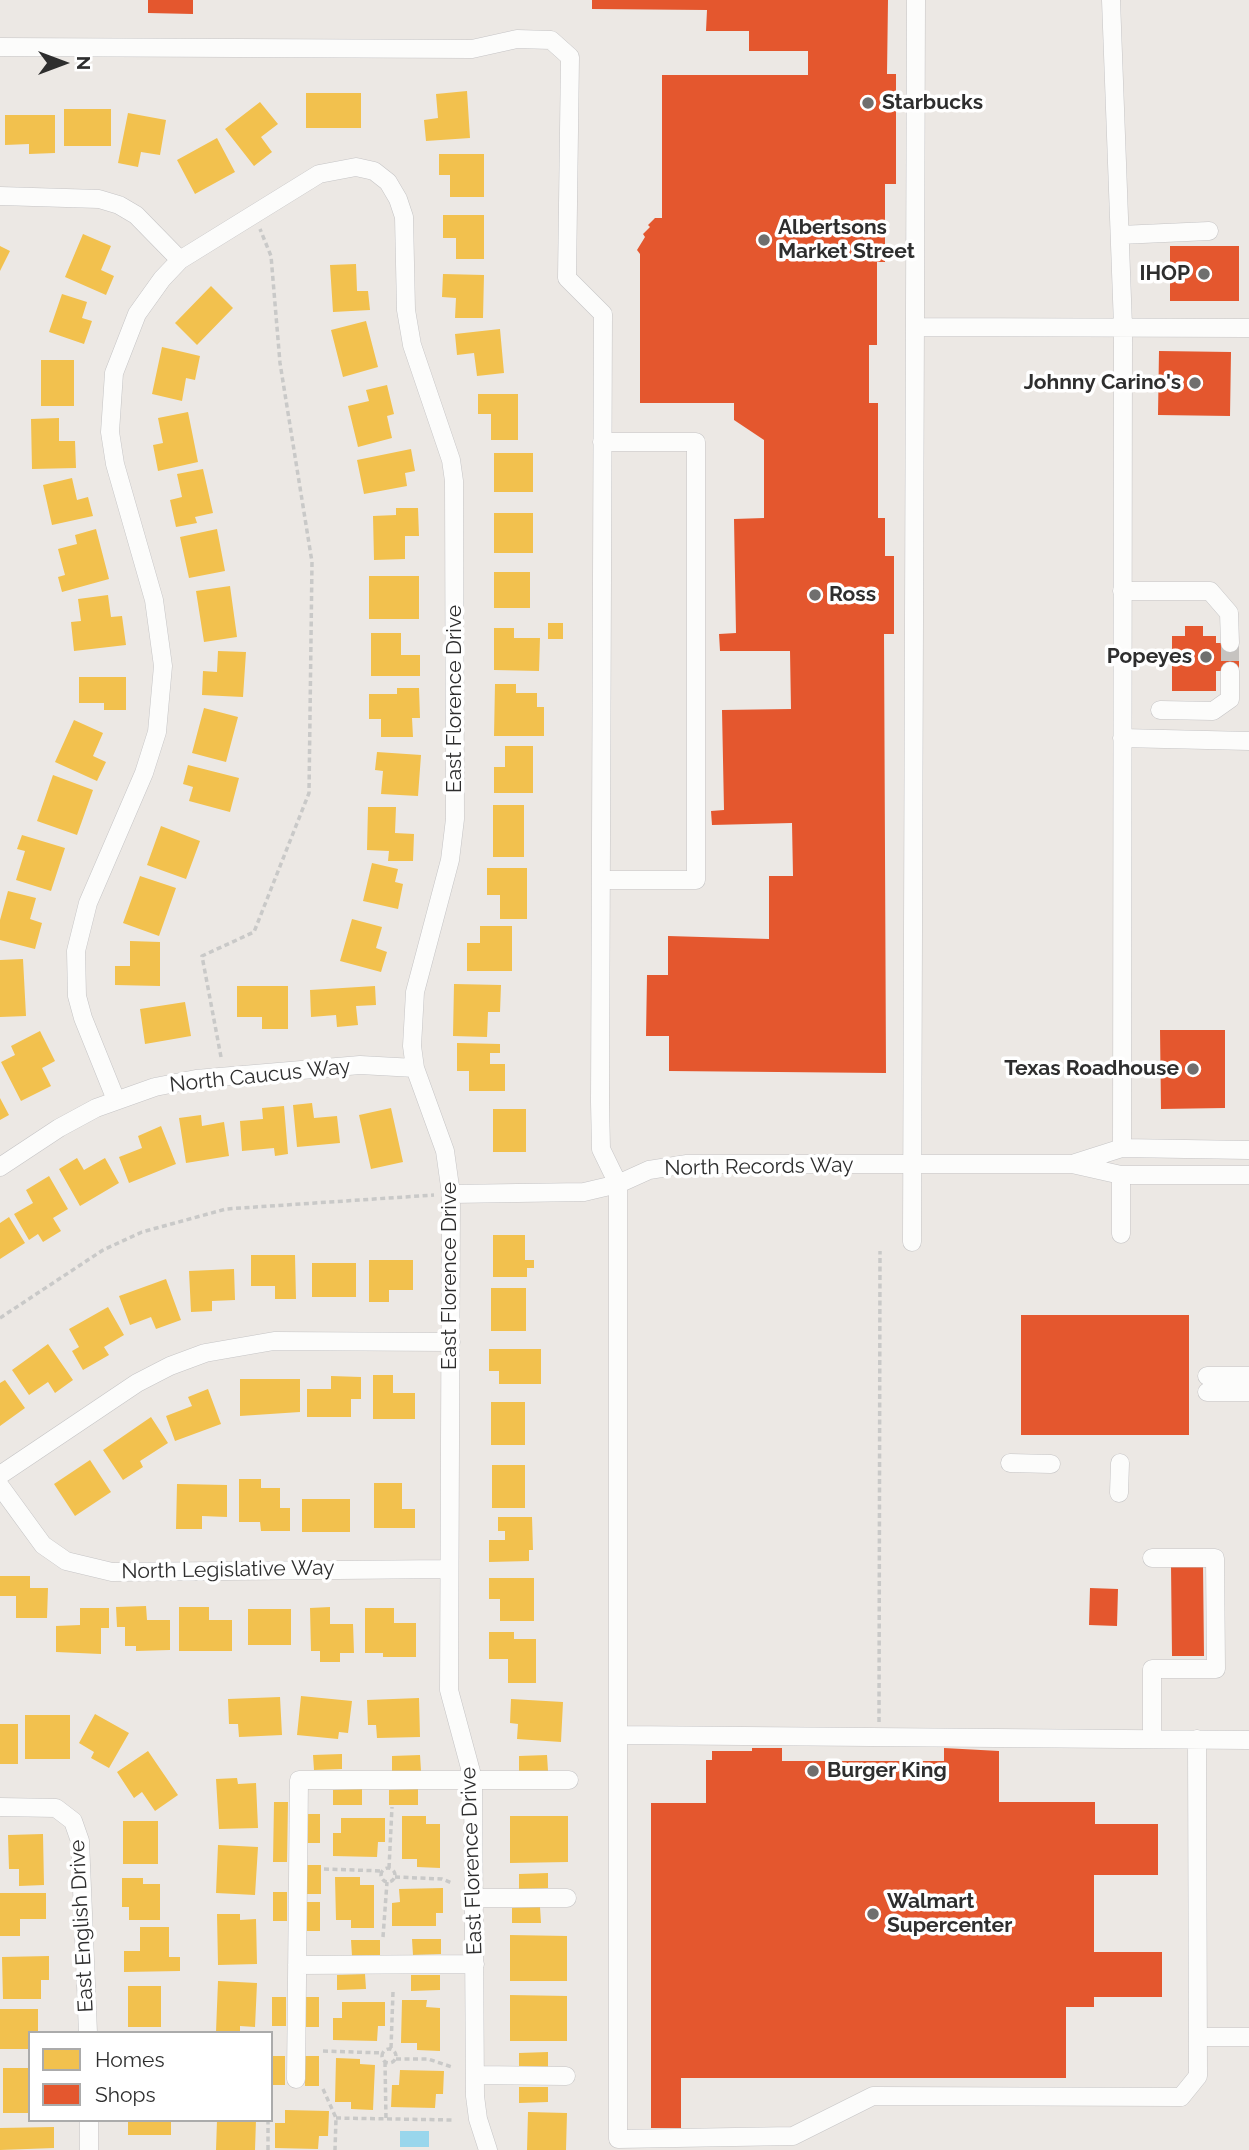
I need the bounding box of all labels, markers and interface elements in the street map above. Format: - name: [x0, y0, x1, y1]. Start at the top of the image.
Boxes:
- north arrow: [28, 28, 98, 98]
- text: N: [73, 56, 95, 70]
- place label: Starbucks: [882, 90, 983, 116]
- marker: Starbucks: [860, 95, 876, 111]
- place label: Albertsons Market Street: [778, 215, 915, 265]
- marker: Albertsons Market Street: [756, 232, 772, 248]
- place label: IHOP: [1139, 261, 1190, 287]
- marker: IHOP: [1196, 266, 1212, 282]
- place label: Johnny Carino's: [1024, 370, 1181, 396]
- marker: Johnny Carino's: [1187, 375, 1203, 391]
- place label: Ross: [829, 582, 876, 608]
- marker: Ross: [807, 587, 823, 603]
- street label: East Florence Drive: [442, 605, 468, 793]
- place label: Popeyes: [1107, 644, 1192, 670]
- marker: Popeyes: [1198, 649, 1214, 665]
- street label: North Caucus Way: [168, 1054, 352, 1098]
- place label: Texas Roadhouse: [1004, 1056, 1179, 1082]
- marker: Texas Roadhouse: [1185, 1061, 1201, 1077]
- street label: North Records Way: [664, 1153, 854, 1181]
- street label: East Florence Drive: [437, 1182, 463, 1370]
- street label: North Legislative Way: [121, 1556, 335, 1584]
- place label: Burger King: [827, 1758, 947, 1784]
- marker: Burger King: [805, 1763, 821, 1779]
- street label: East Florence Drive: [456, 1767, 488, 1955]
- street label: East English Drive: [65, 1839, 99, 2013]
- place label: Walmart Supercenter: [887, 1889, 1012, 1939]
- marker: Walmart Supercenter: [865, 1906, 881, 1922]
- legend: [28, 2031, 273, 2122]
- text: Homes: [95, 2047, 165, 2072]
- text: Shops: [95, 2082, 156, 2107]

